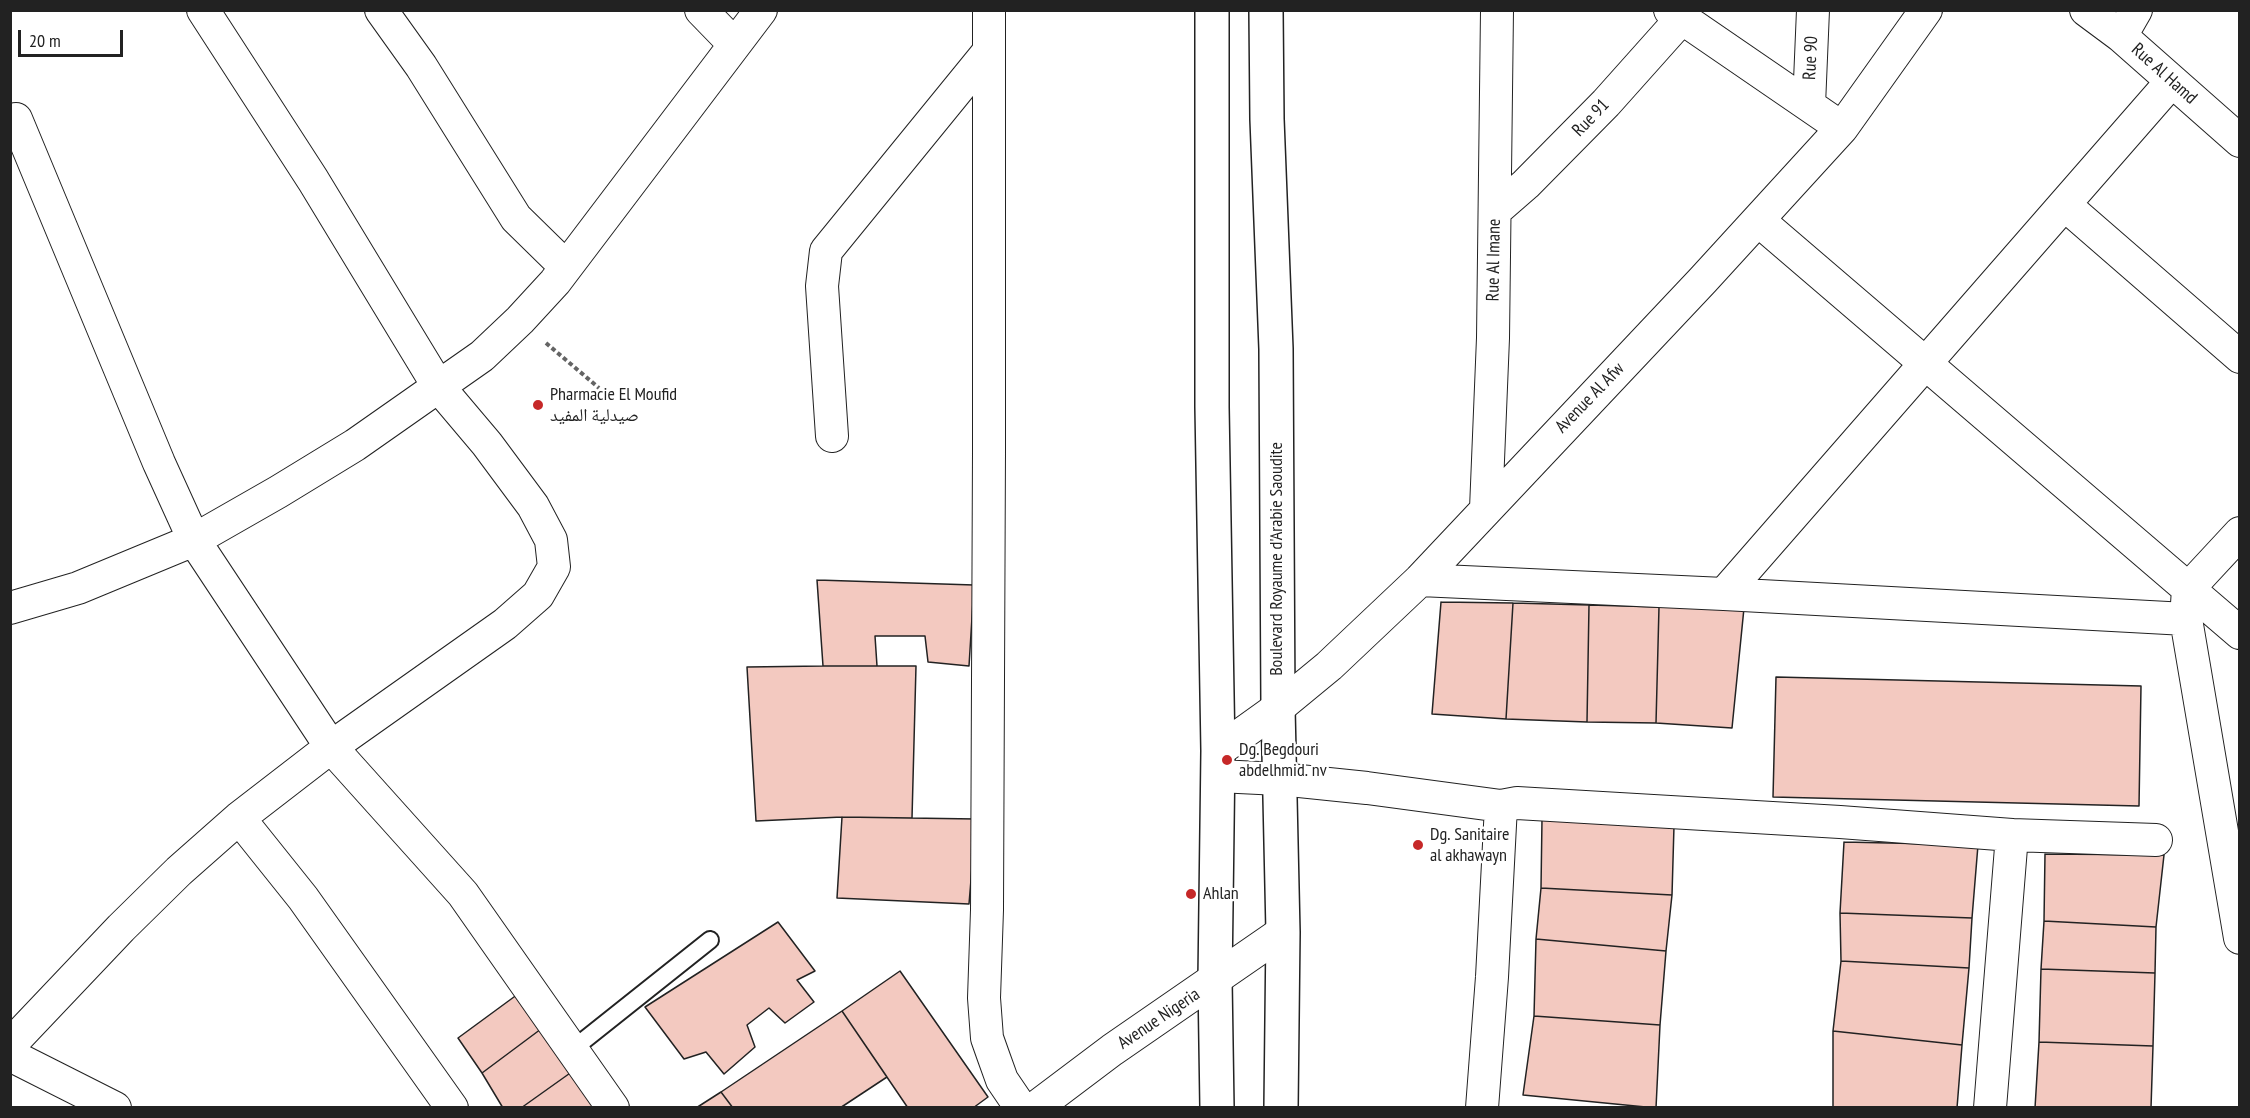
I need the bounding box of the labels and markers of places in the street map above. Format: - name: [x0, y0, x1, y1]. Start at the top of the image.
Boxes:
- place label: Pharmacie El Moufid صيدلية المفيد: [550, 384, 677, 426]
- marker: Pharmacie El Moufid صيدلية المفيد: [531, 398, 545, 412]
- place label: Dg. Begdouri abdelhmid. nv: [1239, 739, 1327, 782]
- marker: Dg. Begdouri abdelhmid. nv: [1220, 753, 1234, 767]
- place label: Dg. Sanitaire al akhawayn: [1430, 824, 1509, 866]
- marker: Dg. Sanitaire al akhawayn: [1411, 838, 1425, 852]
- place label: Ahlan: [1203, 883, 1239, 905]
- marker: Ahlan: [1184, 887, 1198, 901]

